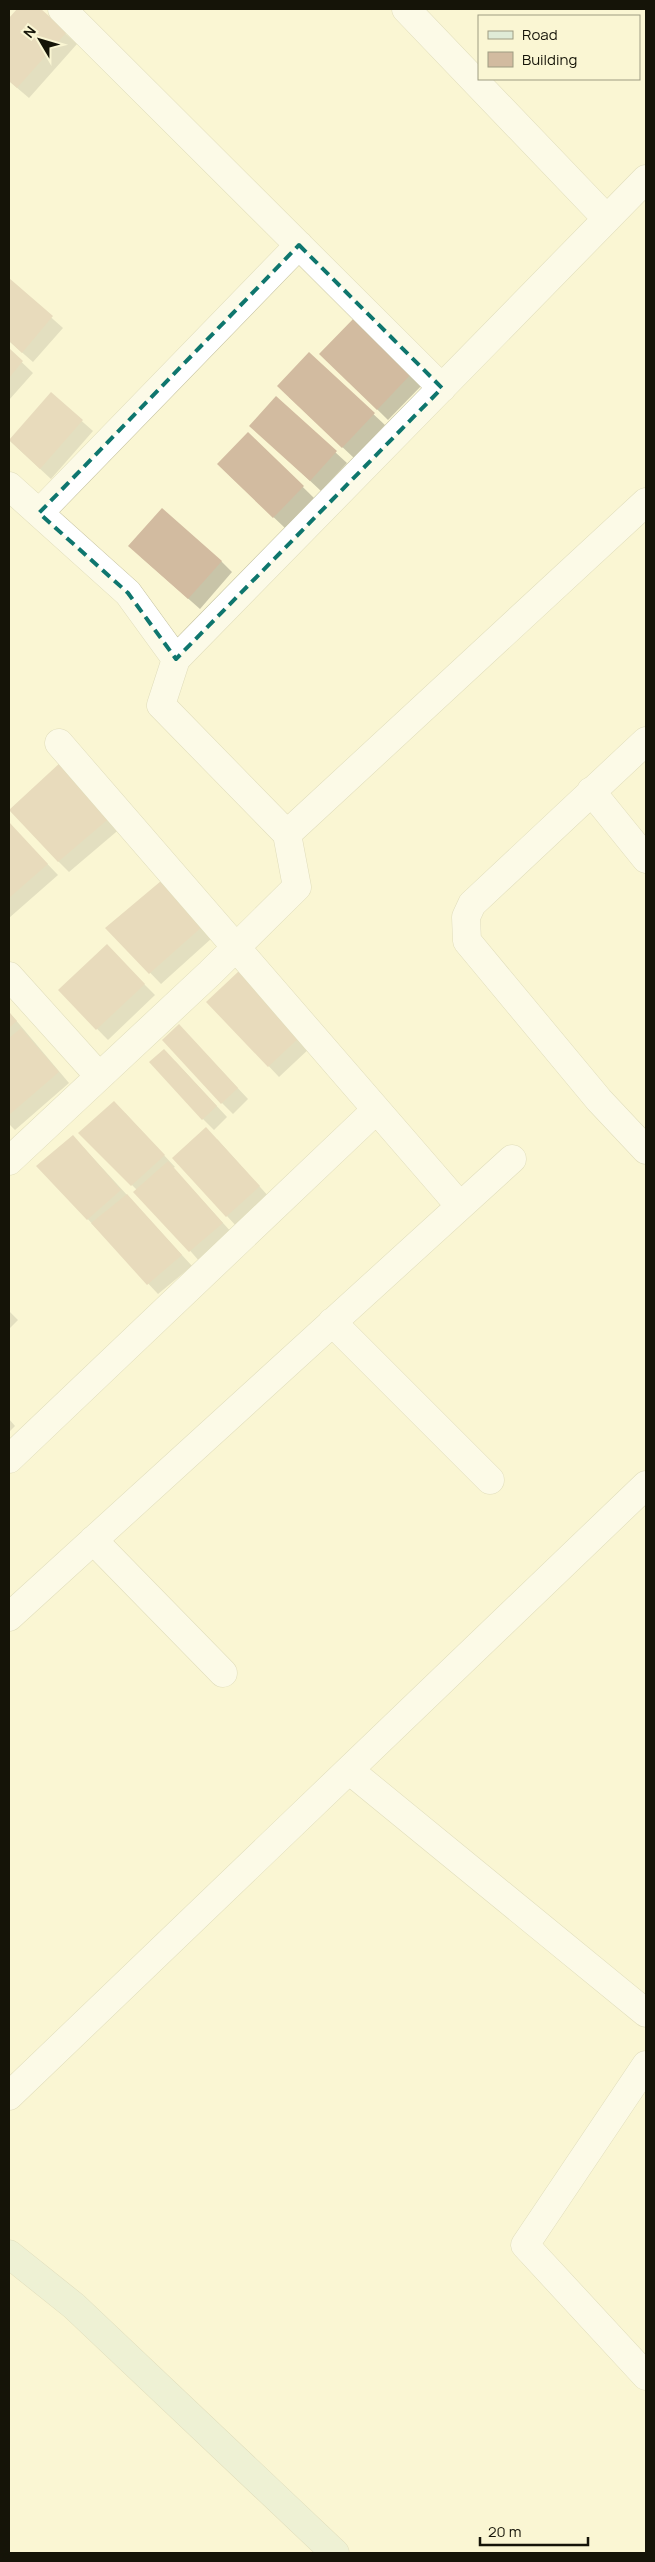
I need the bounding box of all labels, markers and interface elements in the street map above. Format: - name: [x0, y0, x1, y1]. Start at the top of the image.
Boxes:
- north arrow: [15, 15, 65, 65]
- legend: [478, 15, 640, 80]
- text: N: [19, 22, 40, 42]
- text: Road: [522, 24, 558, 45]
- text: Building: [522, 49, 577, 70]
- scale bar: [480, 2514, 588, 2546]
- text: 20 m: [488, 2521, 521, 2542]

